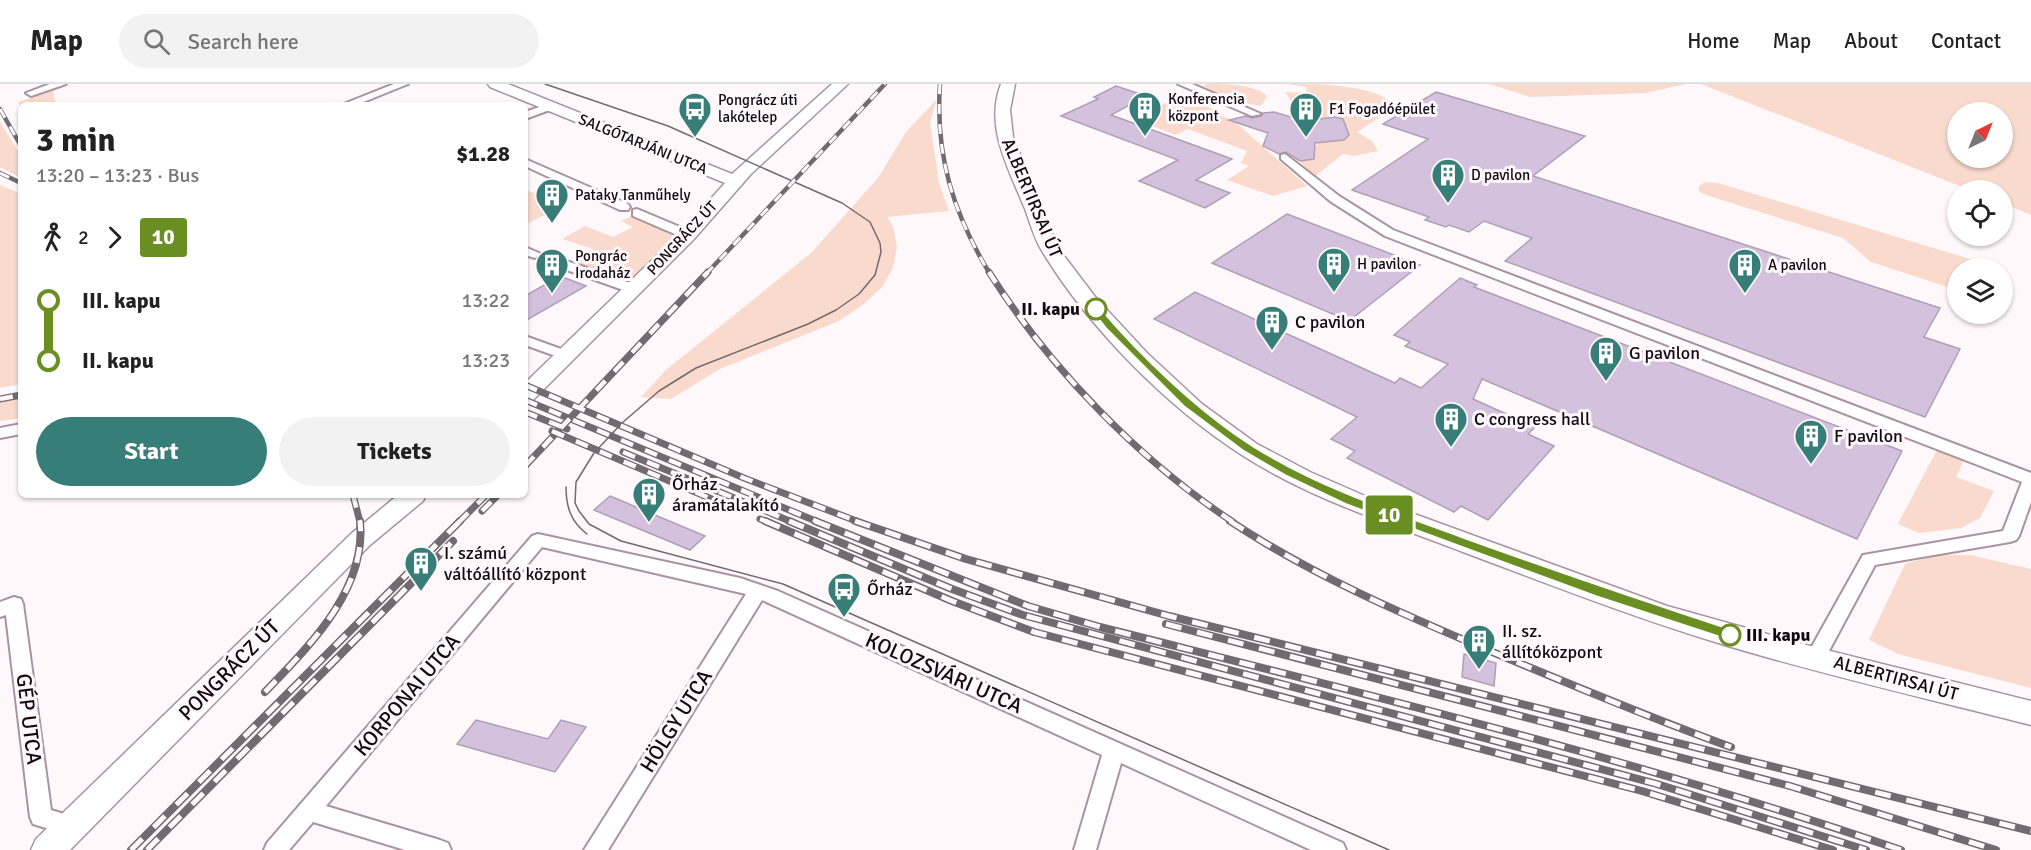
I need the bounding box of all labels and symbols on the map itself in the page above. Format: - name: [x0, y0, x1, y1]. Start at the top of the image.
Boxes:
- building icon: Konferencia központ: [1127, 90, 1163, 137]
- place label: Konferencia központ: [1168, 90, 1245, 125]
- bus stop icon: Pongrácz úti lakótelep: [677, 91, 713, 138]
- place label: Pongrácz úti lakótelep: [718, 91, 798, 126]
- building icon: F1 Fogadóépület: [1288, 91, 1324, 138]
- place label: F1 Fogadóépület: [1329, 100, 1435, 118]
- north arrow: [1947, 102, 2013, 168]
- street label: SALGÓTARJÁNI UTCA: [576, 109, 710, 178]
- street label: ALBERTIRSAI ÚT: [997, 135, 1067, 261]
- building icon: D pavilon: [1430, 157, 1466, 204]
- place label: D pavilon: [1471, 166, 1530, 184]
- building icon: Pataky Tanműhely: [534, 177, 570, 224]
- place label: Pataky Tanműhely: [575, 186, 690, 204]
- street label: PONGRÁCZ ÚT: [642, 196, 721, 279]
- building icon: H pavilon: [1316, 246, 1352, 293]
- building icon: Pongrác Irodaház: [534, 247, 570, 294]
- place label: Pongrác Irodaház: [575, 247, 631, 282]
- building icon: A pavilon: [1727, 247, 1763, 294]
- place label: H pavilon: [1357, 255, 1417, 273]
- place label: A pavilon: [1768, 256, 1827, 274]
- place label: II. kapu: [1021, 298, 1080, 320]
- marker: II. kapu: [1085, 298, 1107, 320]
- building icon: C pavilon: [1254, 304, 1290, 351]
- place label: C pavilon: [1295, 311, 1365, 333]
- building icon: G pavilon: [1588, 335, 1624, 382]
- place label: G pavilon: [1629, 342, 1700, 364]
- building icon: C congress hall: [1433, 401, 1469, 448]
- place label: C congress hall: [1474, 408, 1590, 430]
- building icon: F pavilon: [1793, 418, 1829, 465]
- place label: F pavilon: [1834, 425, 1903, 447]
- place label: Őrház áramátalakító: [672, 473, 779, 516]
- building icon: Őrház áramátalakító: [631, 476, 667, 523]
- line badge: 10: [1362, 496, 1416, 534]
- place label: I. számú váltóállító központ: [444, 542, 586, 585]
- building icon: I. számú váltóállító központ: [403, 545, 439, 592]
- bus stop icon: Őrház: [826, 571, 862, 618]
- place label: Őrház: [867, 578, 912, 600]
- street label: PONGRÁCZ ÚT: [173, 614, 285, 726]
- place label: II. sz. állítóközpont: [1502, 620, 1603, 663]
- building icon: II. sz. állítóközpont: [1461, 623, 1497, 670]
- marker: III. kapu: [1719, 624, 1741, 646]
- place label: III. kapu: [1746, 624, 1810, 646]
- street label: KOLOZSVÁRI UTCA: [861, 627, 1027, 719]
- street label: KORPONAI UTCA: [348, 628, 466, 761]
- street label: ALBERTIRSAI ÚT: [1831, 651, 1961, 705]
- street label: HÖLGY UTCA: [634, 665, 718, 777]
- street label: GÉP UTCA: [11, 672, 47, 766]

